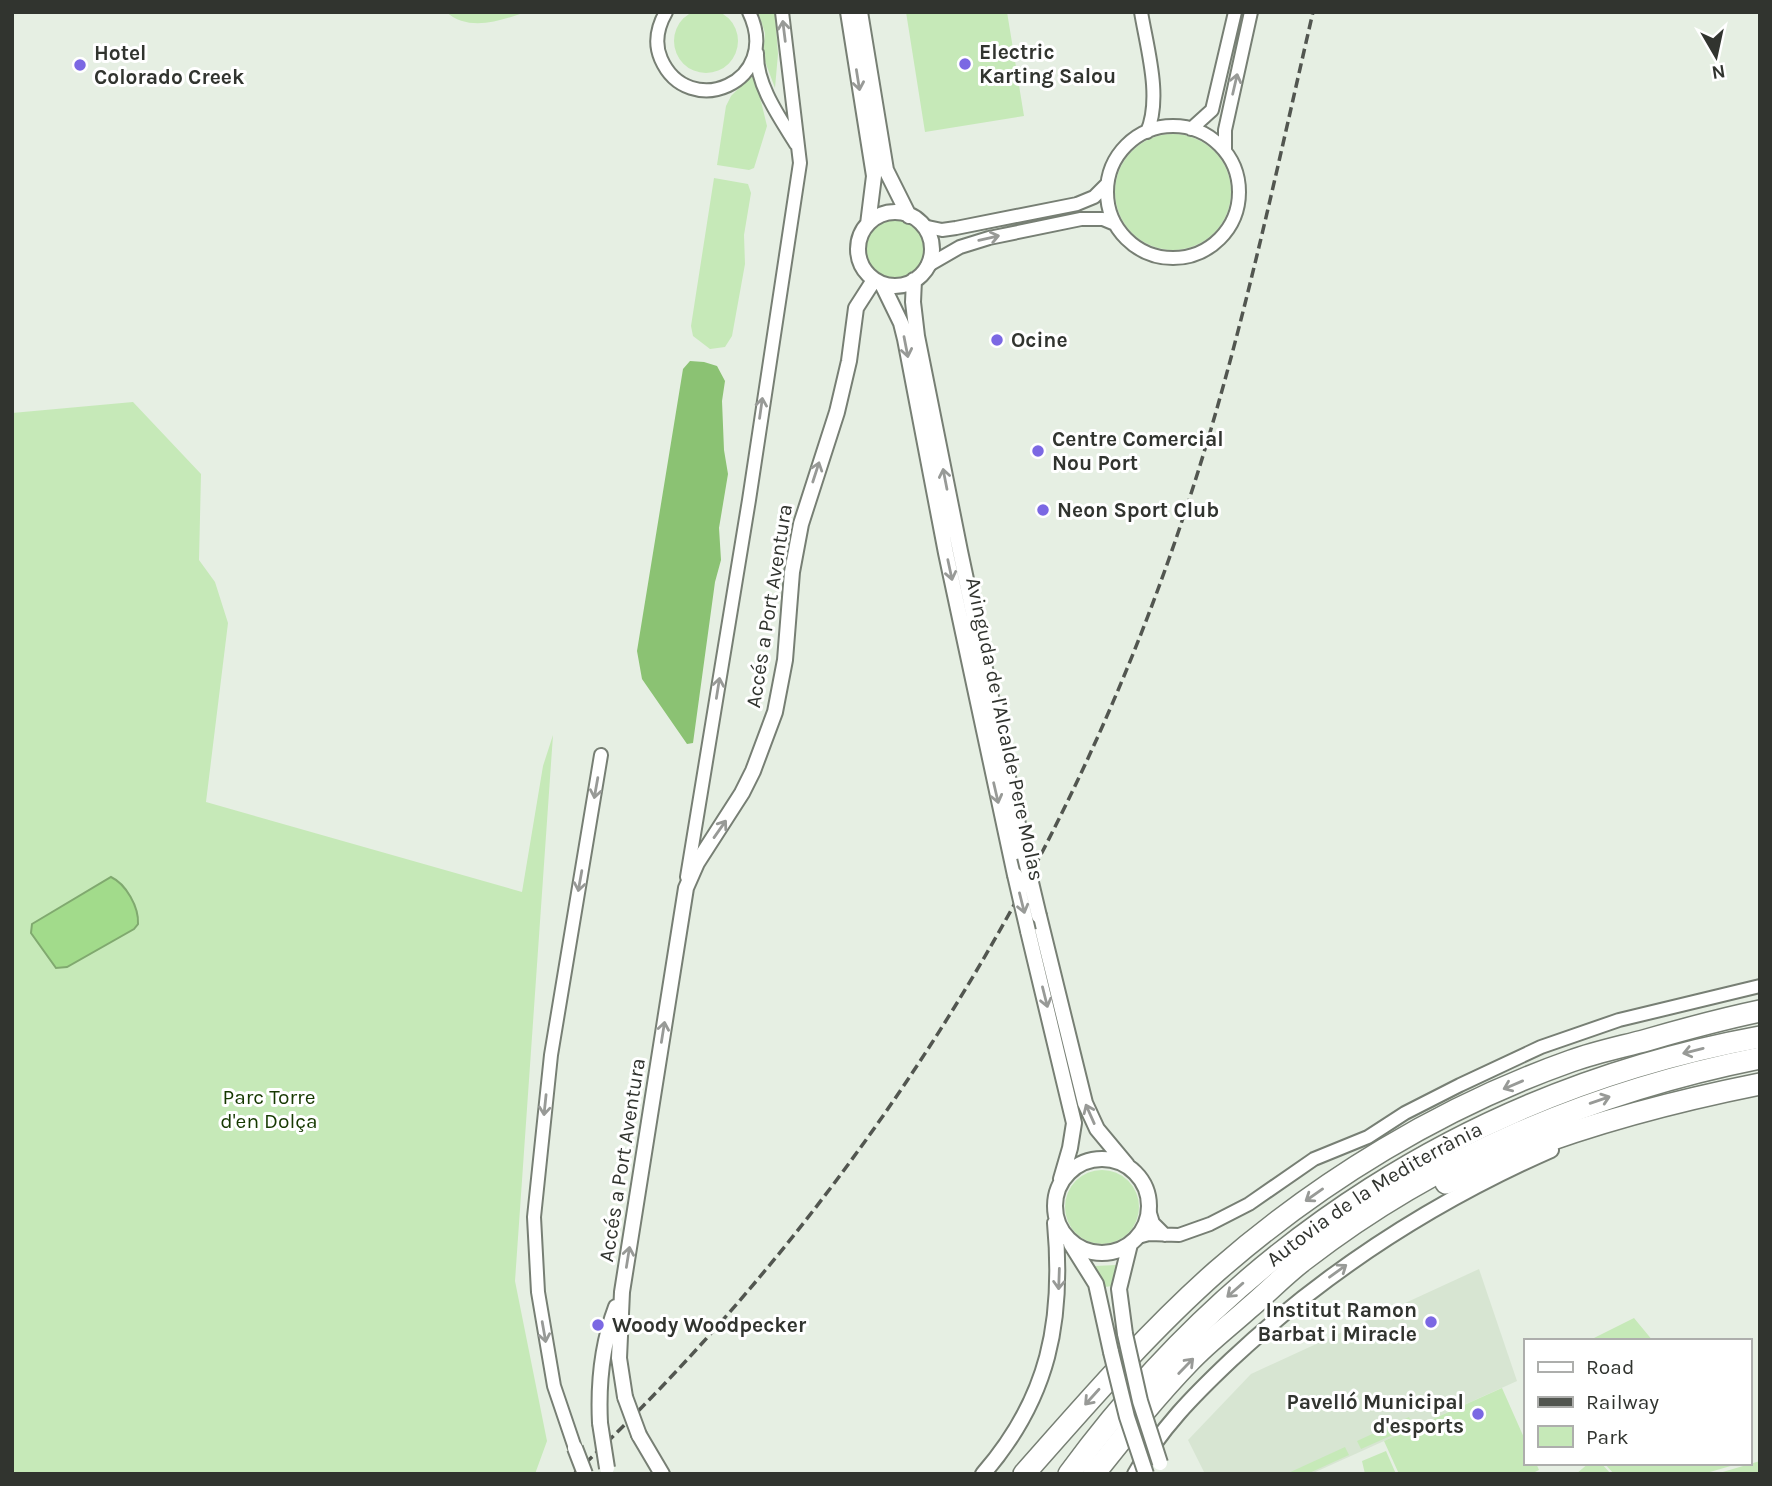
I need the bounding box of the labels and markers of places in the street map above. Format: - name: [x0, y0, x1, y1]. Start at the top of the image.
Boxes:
- place label: Electric Karting Salou: [979, 40, 1116, 88]
- place label: Hotel Colorado Creek: [94, 41, 245, 89]
- marker: Electric Karting Salou: [957, 56, 973, 72]
- marker: Hotel Colorado Creek: [72, 57, 88, 73]
- place label: Ocine: [1011, 328, 1068, 352]
- marker: Ocine: [989, 332, 1005, 348]
- place label: Centre Comercial Nou Port: [1052, 427, 1224, 475]
- marker: Centre Comercial Nou Port: [1030, 443, 1046, 459]
- place label: Neon Sport Club: [1057, 498, 1219, 522]
- marker: Neon Sport Club: [1035, 502, 1051, 518]
- place label: Institut Ramon Barbat i Miracle: [1257, 1298, 1417, 1346]
- place label: Woody Woodpecker: [612, 1313, 807, 1337]
- marker: Institut Ramon Barbat i Miracle: [1423, 1314, 1439, 1330]
- marker: Woody Woodpecker: [590, 1317, 606, 1333]
- place label: Pavelló Municipal d'esports: [1287, 1390, 1464, 1438]
- marker: Pavelló Municipal d'esports: [1470, 1406, 1486, 1422]

